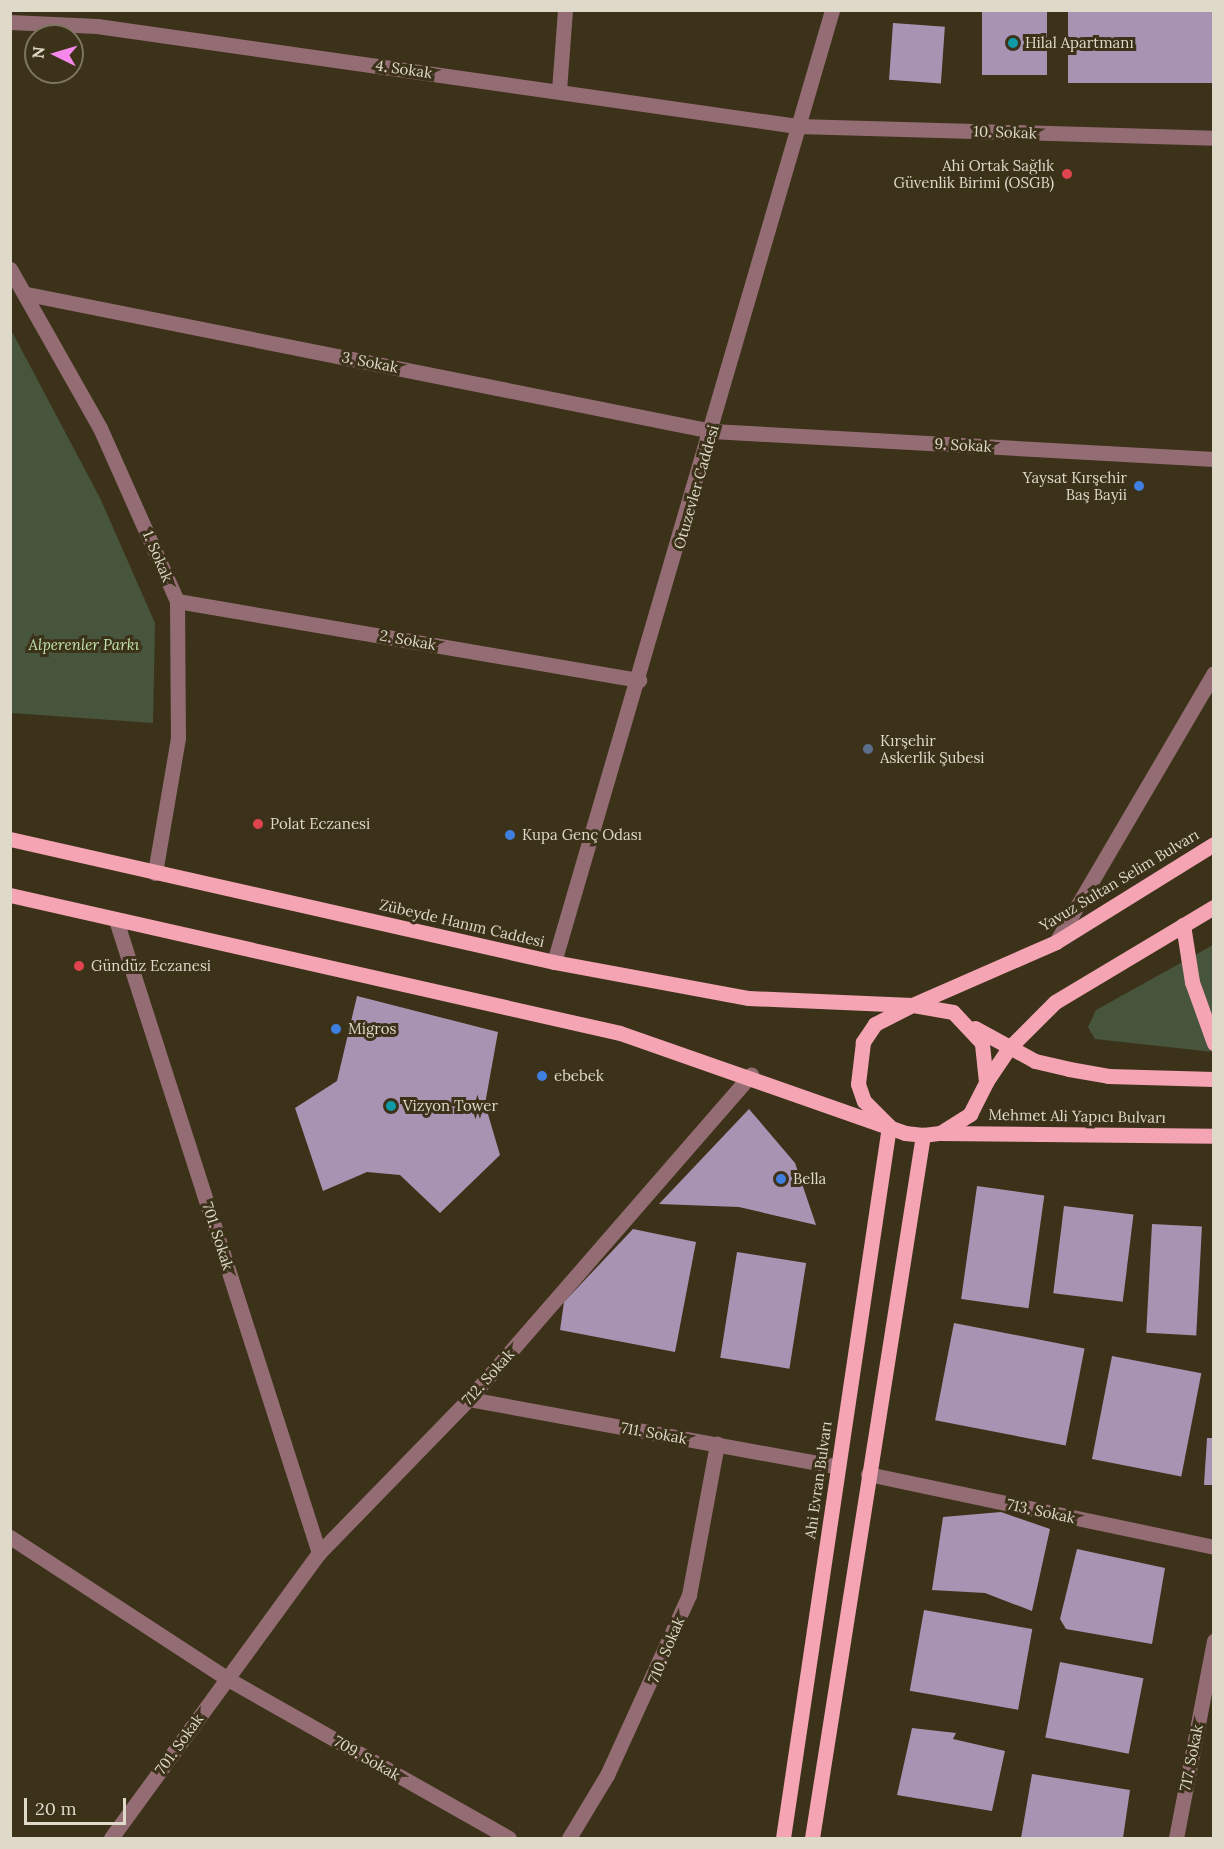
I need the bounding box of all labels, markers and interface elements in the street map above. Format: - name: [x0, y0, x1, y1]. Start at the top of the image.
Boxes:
- north arrow: [24, 24, 84, 84]
- place label: Hilal Apartmanı: [1025, 34, 1134, 52]
- marker: Hilal Apartmanı: [1006, 36, 1020, 50]
- text: N: [28, 46, 49, 60]
- street label: 4. Sokak: [375, 56, 433, 82]
- street label: 10. Sokak: [973, 122, 1037, 142]
- place label: Ahi Ortak Sağlık Güvenlik Birimi (OSGB): [893, 156, 1054, 191]
- marker: Ahi Ortak Sağlık Güvenlik Birimi (OSGB): [1058, 165, 1076, 183]
- street label: 3. Sokak: [340, 348, 400, 376]
- street label: Otuzevler Caddesi: [670, 423, 722, 551]
- street label: 9. Sokak: [934, 435, 992, 455]
- place label: Yaysat Kırşehir Baş Bayii: [1023, 468, 1127, 503]
- marker: Yaysat Kırşehir Baş Bayii: [1132, 479, 1146, 493]
- street label: 1. Sokak: [139, 528, 177, 584]
- street label: 2. Sokak: [378, 626, 438, 654]
- park label: Alperenler Parkı: [29, 636, 139, 654]
- place label: Kırşehir Askerlik Şubesi: [880, 731, 985, 766]
- marker: Kırşehir Askerlik Şubesi: [861, 742, 875, 756]
- place label: Polat Eczanesi: [270, 815, 370, 833]
- marker: Polat Eczanesi: [251, 817, 265, 831]
- street label: Yavuz Sultan Selim Bulvarı: [1036, 825, 1202, 935]
- place label: Kupa Genç Odası: [522, 826, 642, 844]
- marker: Kupa Genç Odası: [503, 828, 517, 842]
- street label: Zübeyde Hanım Caddesi: [378, 895, 546, 951]
- place label: Gündüz Eczanesi: [91, 957, 211, 975]
- marker: Gündüz Eczanesi: [72, 959, 86, 973]
- place label: Migros: [348, 1020, 396, 1038]
- marker: Migros: [329, 1022, 343, 1036]
- place label: ebebek: [554, 1067, 604, 1085]
- marker: ebebek: [535, 1069, 549, 1083]
- place label: Vizyon Tower: [403, 1097, 498, 1115]
- marker: Vizyon Tower: [384, 1099, 398, 1113]
- street label: Mehmet Ali Yapıcı Bulvarı: [988, 1105, 1166, 1127]
- place label: Bella: [793, 1170, 826, 1188]
- marker: Bella: [774, 1172, 788, 1186]
- street label: 701. Sokak: [199, 1200, 237, 1272]
- street label: 712. Sokak: [458, 1345, 518, 1409]
- street label: 711. Sokak: [620, 1418, 688, 1448]
- street label: Ahi Evran Bulvarı: [801, 1420, 835, 1540]
- street label: 713. Sokak: [1005, 1495, 1077, 1527]
- street label: 710. Sokak: [644, 1614, 688, 1686]
- street label: 701. Sokak: [151, 1710, 207, 1778]
- street label: 717. Sokak: [1176, 1723, 1206, 1793]
- street label: 709. Sokak: [331, 1732, 403, 1784]
- scale bar: [27, 1786, 129, 1824]
- text: 20 m: [35, 1797, 77, 1820]

